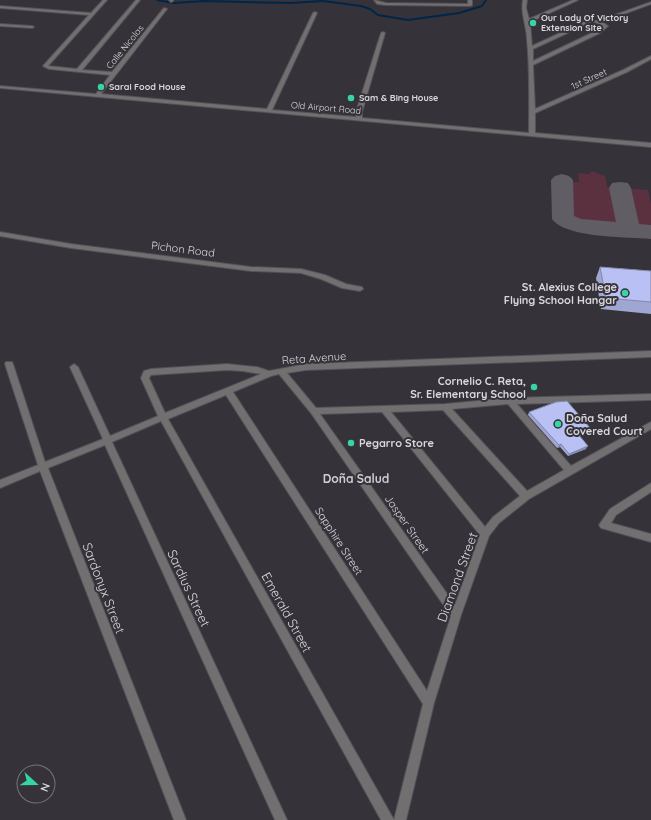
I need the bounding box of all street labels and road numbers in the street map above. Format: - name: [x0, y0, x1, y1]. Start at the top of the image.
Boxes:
- street label: Calle Nicolas: [104, 23, 146, 71]
- street label: 1st Street: [569, 66, 608, 91]
- street label: Old Airport Road: [291, 99, 361, 116]
- street label: Pichon Road: [150, 238, 216, 260]
- street label: Reta Avenue: [281, 349, 347, 367]
- street label: Jasper Street: [382, 492, 432, 556]
- street label: Sapphire Street: [312, 504, 366, 578]
- street label: Diamond Street: [433, 530, 481, 624]
- street label: Sardonyx Street: [79, 540, 129, 636]
- street label: Sardius Street: [164, 547, 214, 629]
- street label: Emerald Street: [258, 569, 316, 655]

